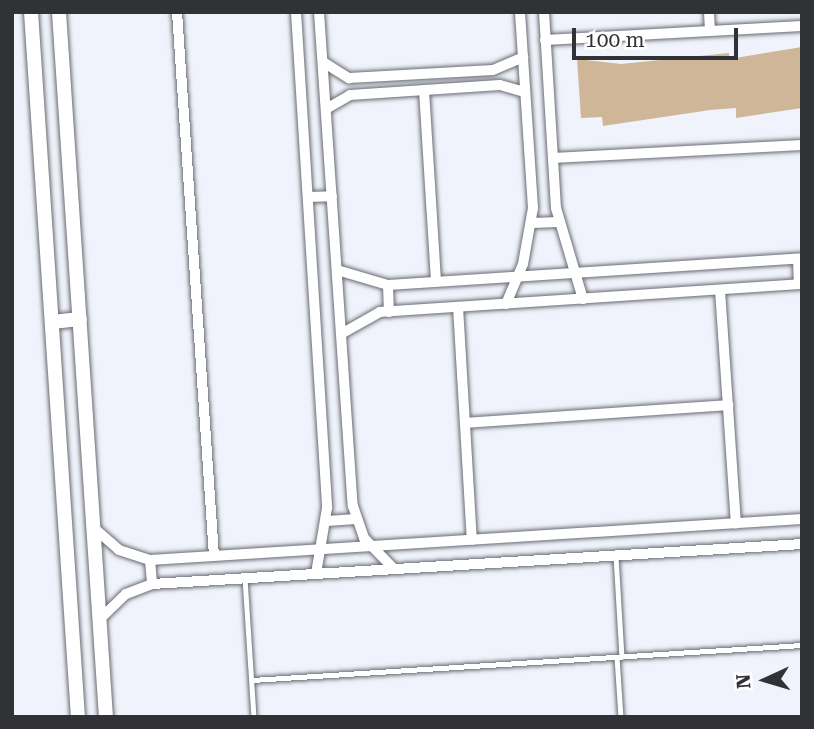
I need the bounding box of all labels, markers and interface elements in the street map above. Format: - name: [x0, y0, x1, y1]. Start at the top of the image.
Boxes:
- scale bar: [576, 14, 742, 58]
- text: 100 m: [585, 28, 645, 52]
- north arrow: [730, 645, 800, 715]
- text: N: [732, 673, 756, 690]

